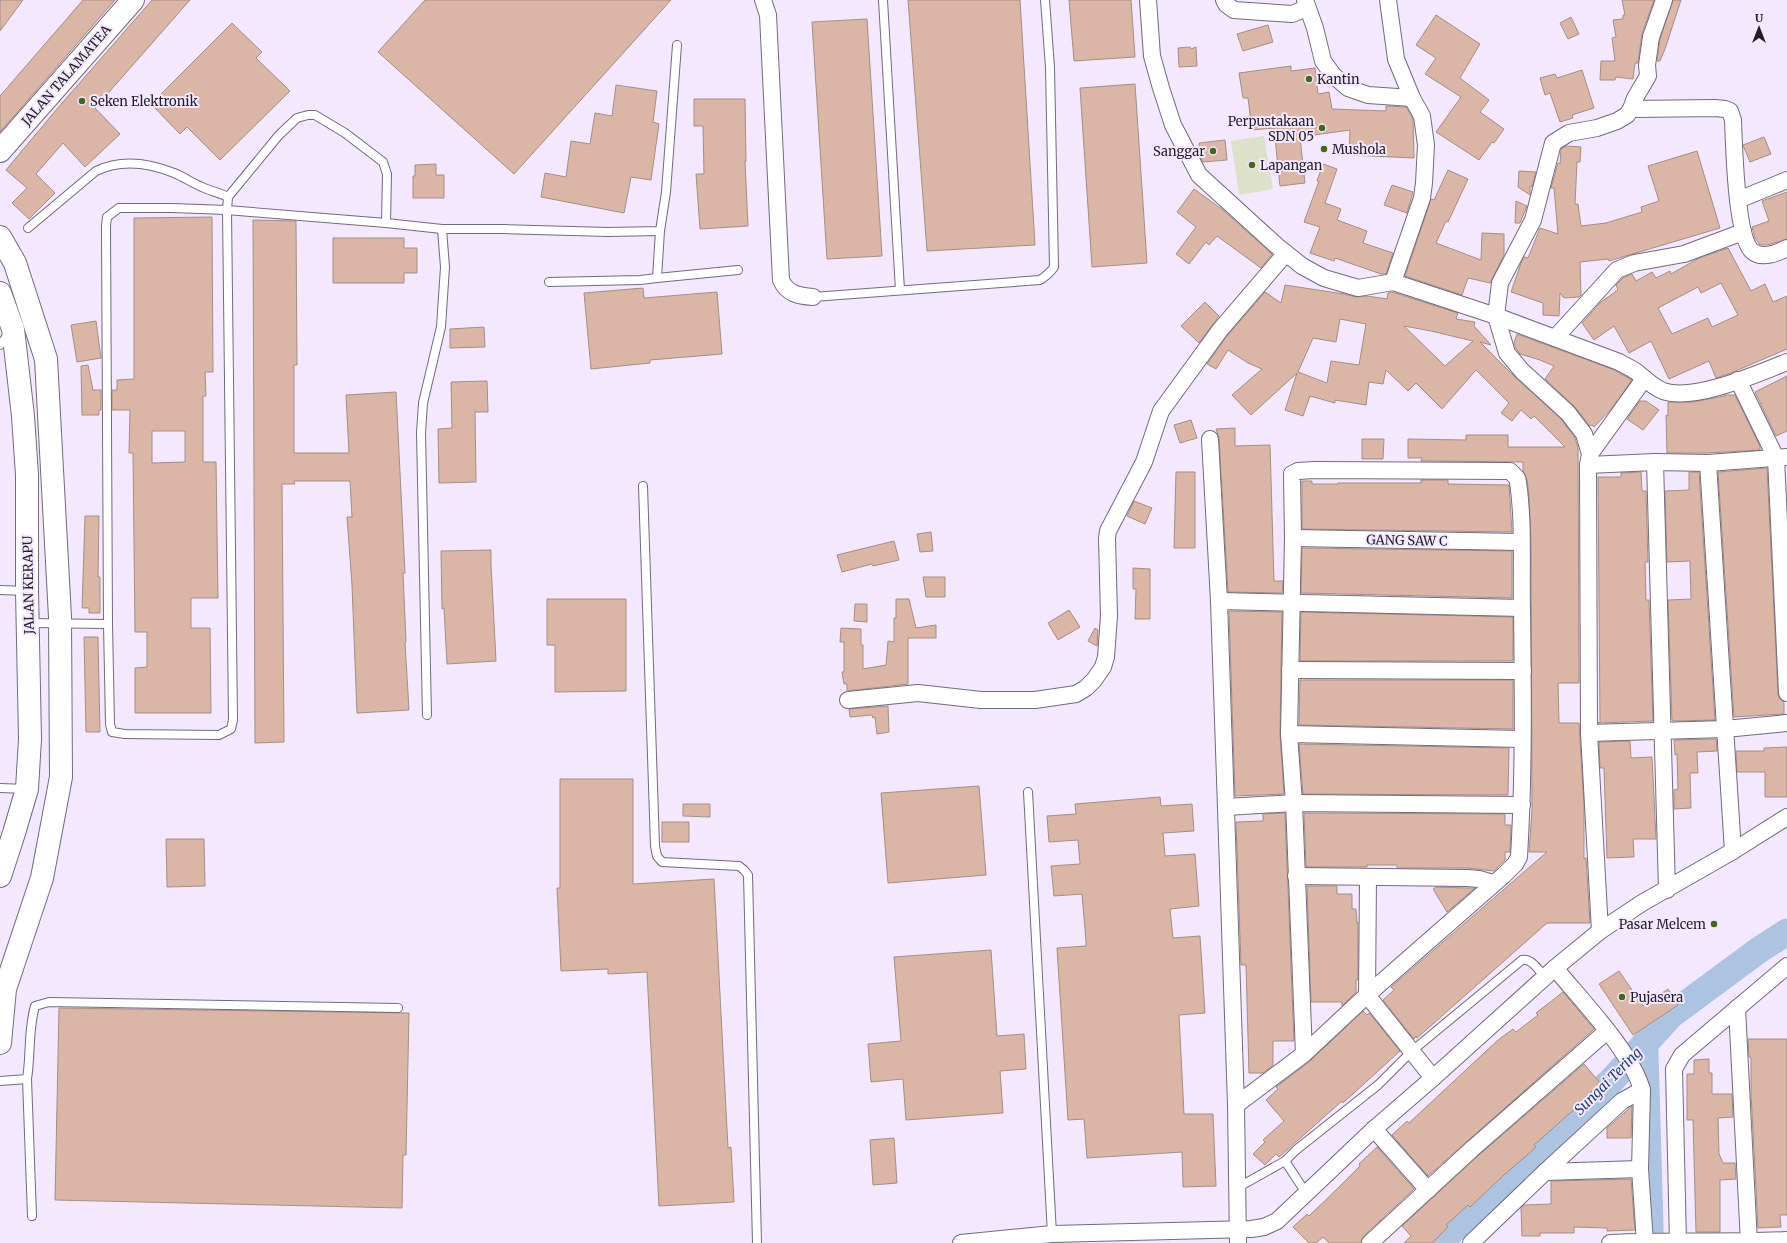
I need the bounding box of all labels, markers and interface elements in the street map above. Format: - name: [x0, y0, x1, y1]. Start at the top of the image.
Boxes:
- north arrow: [1739, 8, 1779, 48]
- text: U: [1755, 11, 1764, 25]
- street label: JALAN TALAMATEA: [17, 21, 115, 130]
- place label: Kantin: [1317, 71, 1360, 88]
- marker: Kantin: [1304, 74, 1314, 84]
- place label: Seken Elektronik: [90, 93, 198, 110]
- marker: Seken Elektronik: [77, 96, 87, 106]
- place label: Perpustakaan SDN 05: [1228, 113, 1314, 145]
- marker: Perpustakaan SDN 05: [1317, 123, 1327, 133]
- place label: Mushola: [1332, 141, 1386, 158]
- place label: Sanggar: [1153, 143, 1205, 160]
- marker: Mushola: [1319, 144, 1329, 154]
- marker: Sanggar: [1208, 146, 1218, 156]
- place label: Lapangan: [1260, 157, 1323, 174]
- marker: Lapangan: [1247, 160, 1257, 170]
- street label: GANG SAW C: [1366, 531, 1448, 550]
- street label: JALAN KERAPU: [19, 535, 38, 635]
- place label: Pasar Melcem: [1619, 916, 1706, 933]
- marker: Pasar Melcem: [1709, 919, 1719, 929]
- place label: Pujasera: [1630, 989, 1683, 1006]
- marker: Pujasera: [1617, 992, 1627, 1002]
- water label: Sungai Tering: [1570, 1043, 1646, 1119]

